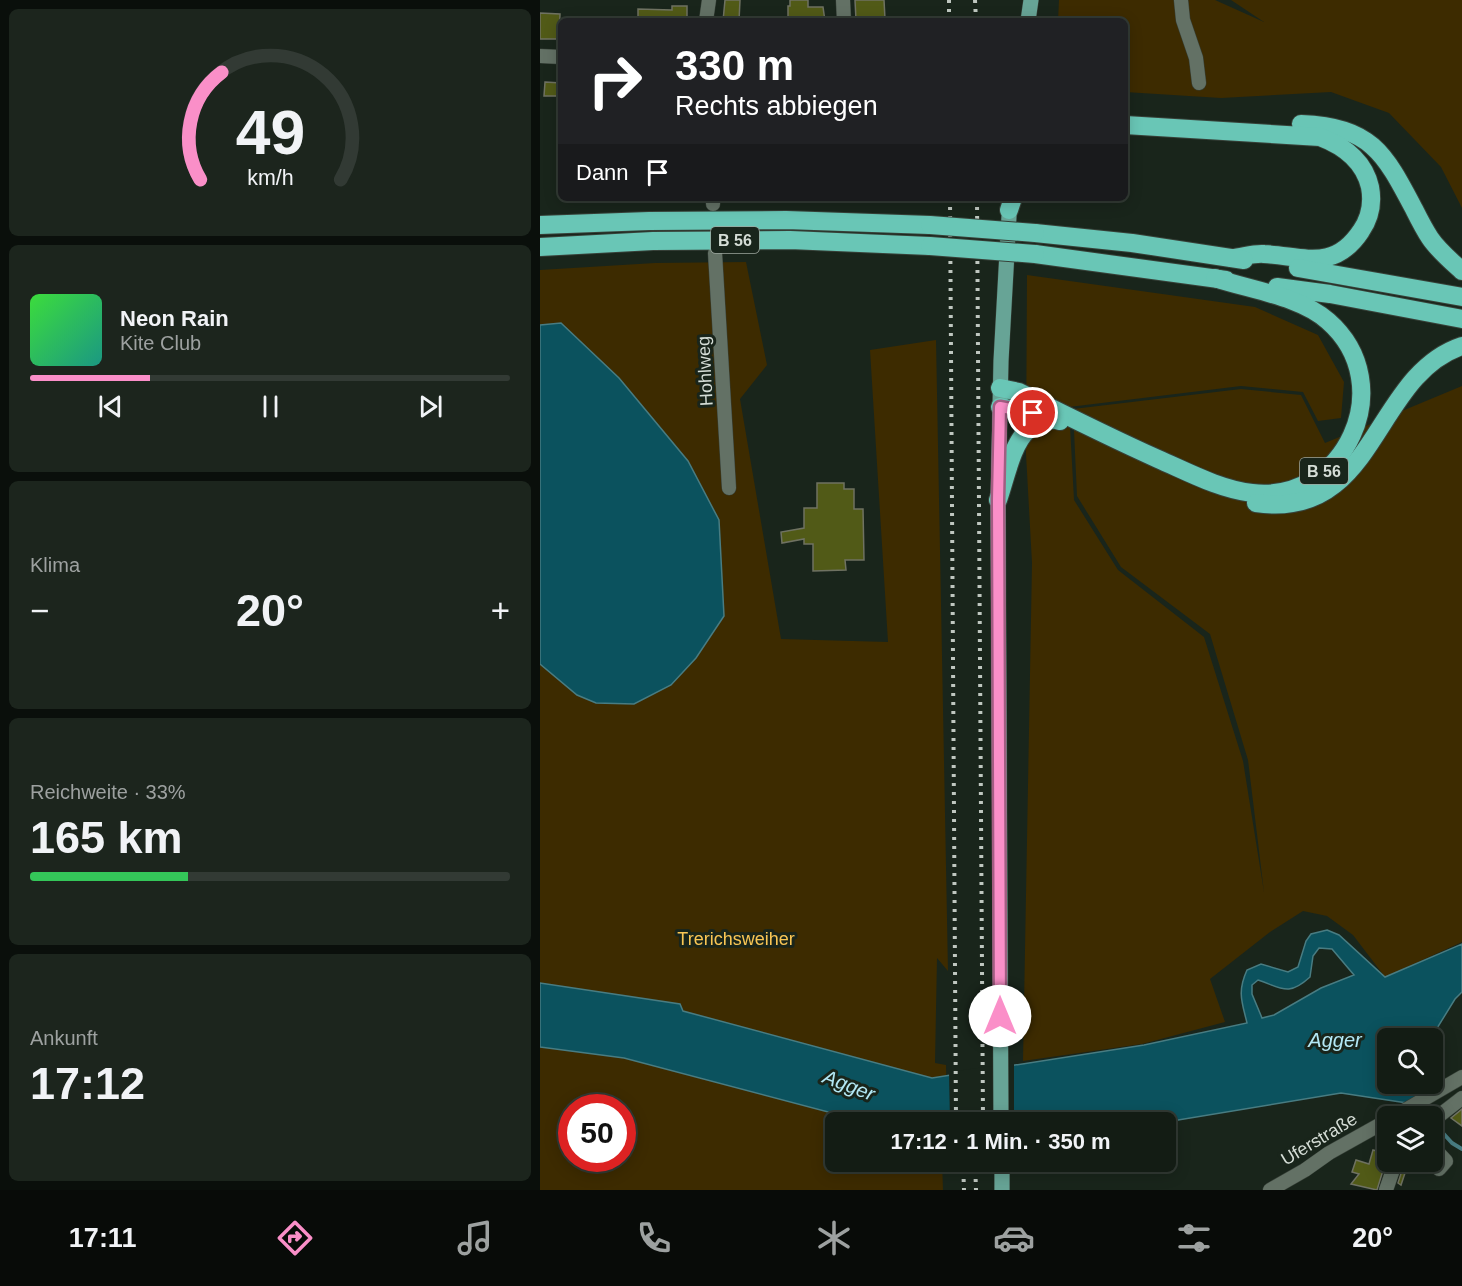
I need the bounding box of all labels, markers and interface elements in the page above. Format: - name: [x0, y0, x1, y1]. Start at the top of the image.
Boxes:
- icon: right: [576, 42, 654, 120]
- text: 330 m: [675, 42, 794, 89]
- text: Rechts abbiegen: [675, 91, 878, 121]
- text: 49: [235, 98, 305, 167]
- icon: arrive: [641, 156, 674, 189]
- text: Dann: [576, 160, 629, 185]
- text: km/h: [247, 166, 293, 190]
- road number: B 56: [711, 227, 759, 253]
- text: Neon Rain: [120, 306, 229, 331]
- text: Kite Club: [120, 332, 201, 354]
- street label: Hohlweg: [693, 336, 717, 406]
- pin: [1007, 387, 1058, 438]
- icon: previous: [94, 390, 127, 423]
- icon: pause: [254, 390, 287, 423]
- icon: next: [414, 390, 447, 423]
- icon: arrive: [1016, 396, 1049, 429]
- road number: B 56: [1300, 458, 1348, 484]
- text: Klima: [30, 554, 80, 576]
- text: 20°: [236, 585, 304, 636]
- text: −: [30, 592, 49, 629]
- text: +: [491, 592, 510, 629]
- text: Reichweite · 33%: [30, 781, 186, 803]
- text: 165 km: [30, 812, 183, 863]
- park label: Trerichsweiher: [677, 929, 795, 949]
- position arrow: [968, 984, 1032, 1048]
- text: Ankunft: [30, 1027, 98, 1049]
- map controls: [1377, 1028, 1443, 1172]
- button: search: [1377, 1028, 1443, 1094]
- water label: Agger: [1307, 1029, 1363, 1051]
- text: 17:12: [30, 1058, 145, 1109]
- water label: Agger: [819, 1065, 879, 1105]
- speed limit sign: 50: [558, 1094, 636, 1172]
- button: layers: [1377, 1106, 1443, 1172]
- street label: Uferstraße: [1277, 1109, 1361, 1169]
- text: 17:12 · 1 Min. · 350 m: [890, 1129, 1111, 1154]
- icon: directions: [274, 1217, 316, 1259]
- icon: music: [454, 1217, 496, 1259]
- icon: phone: [633, 1217, 675, 1259]
- icon: climate: [813, 1217, 855, 1259]
- icon: car: [993, 1217, 1035, 1259]
- icon: filters: [1173, 1217, 1215, 1259]
- text: 17:11: [69, 1223, 136, 1253]
- text: 20°: [1352, 1223, 1393, 1253]

